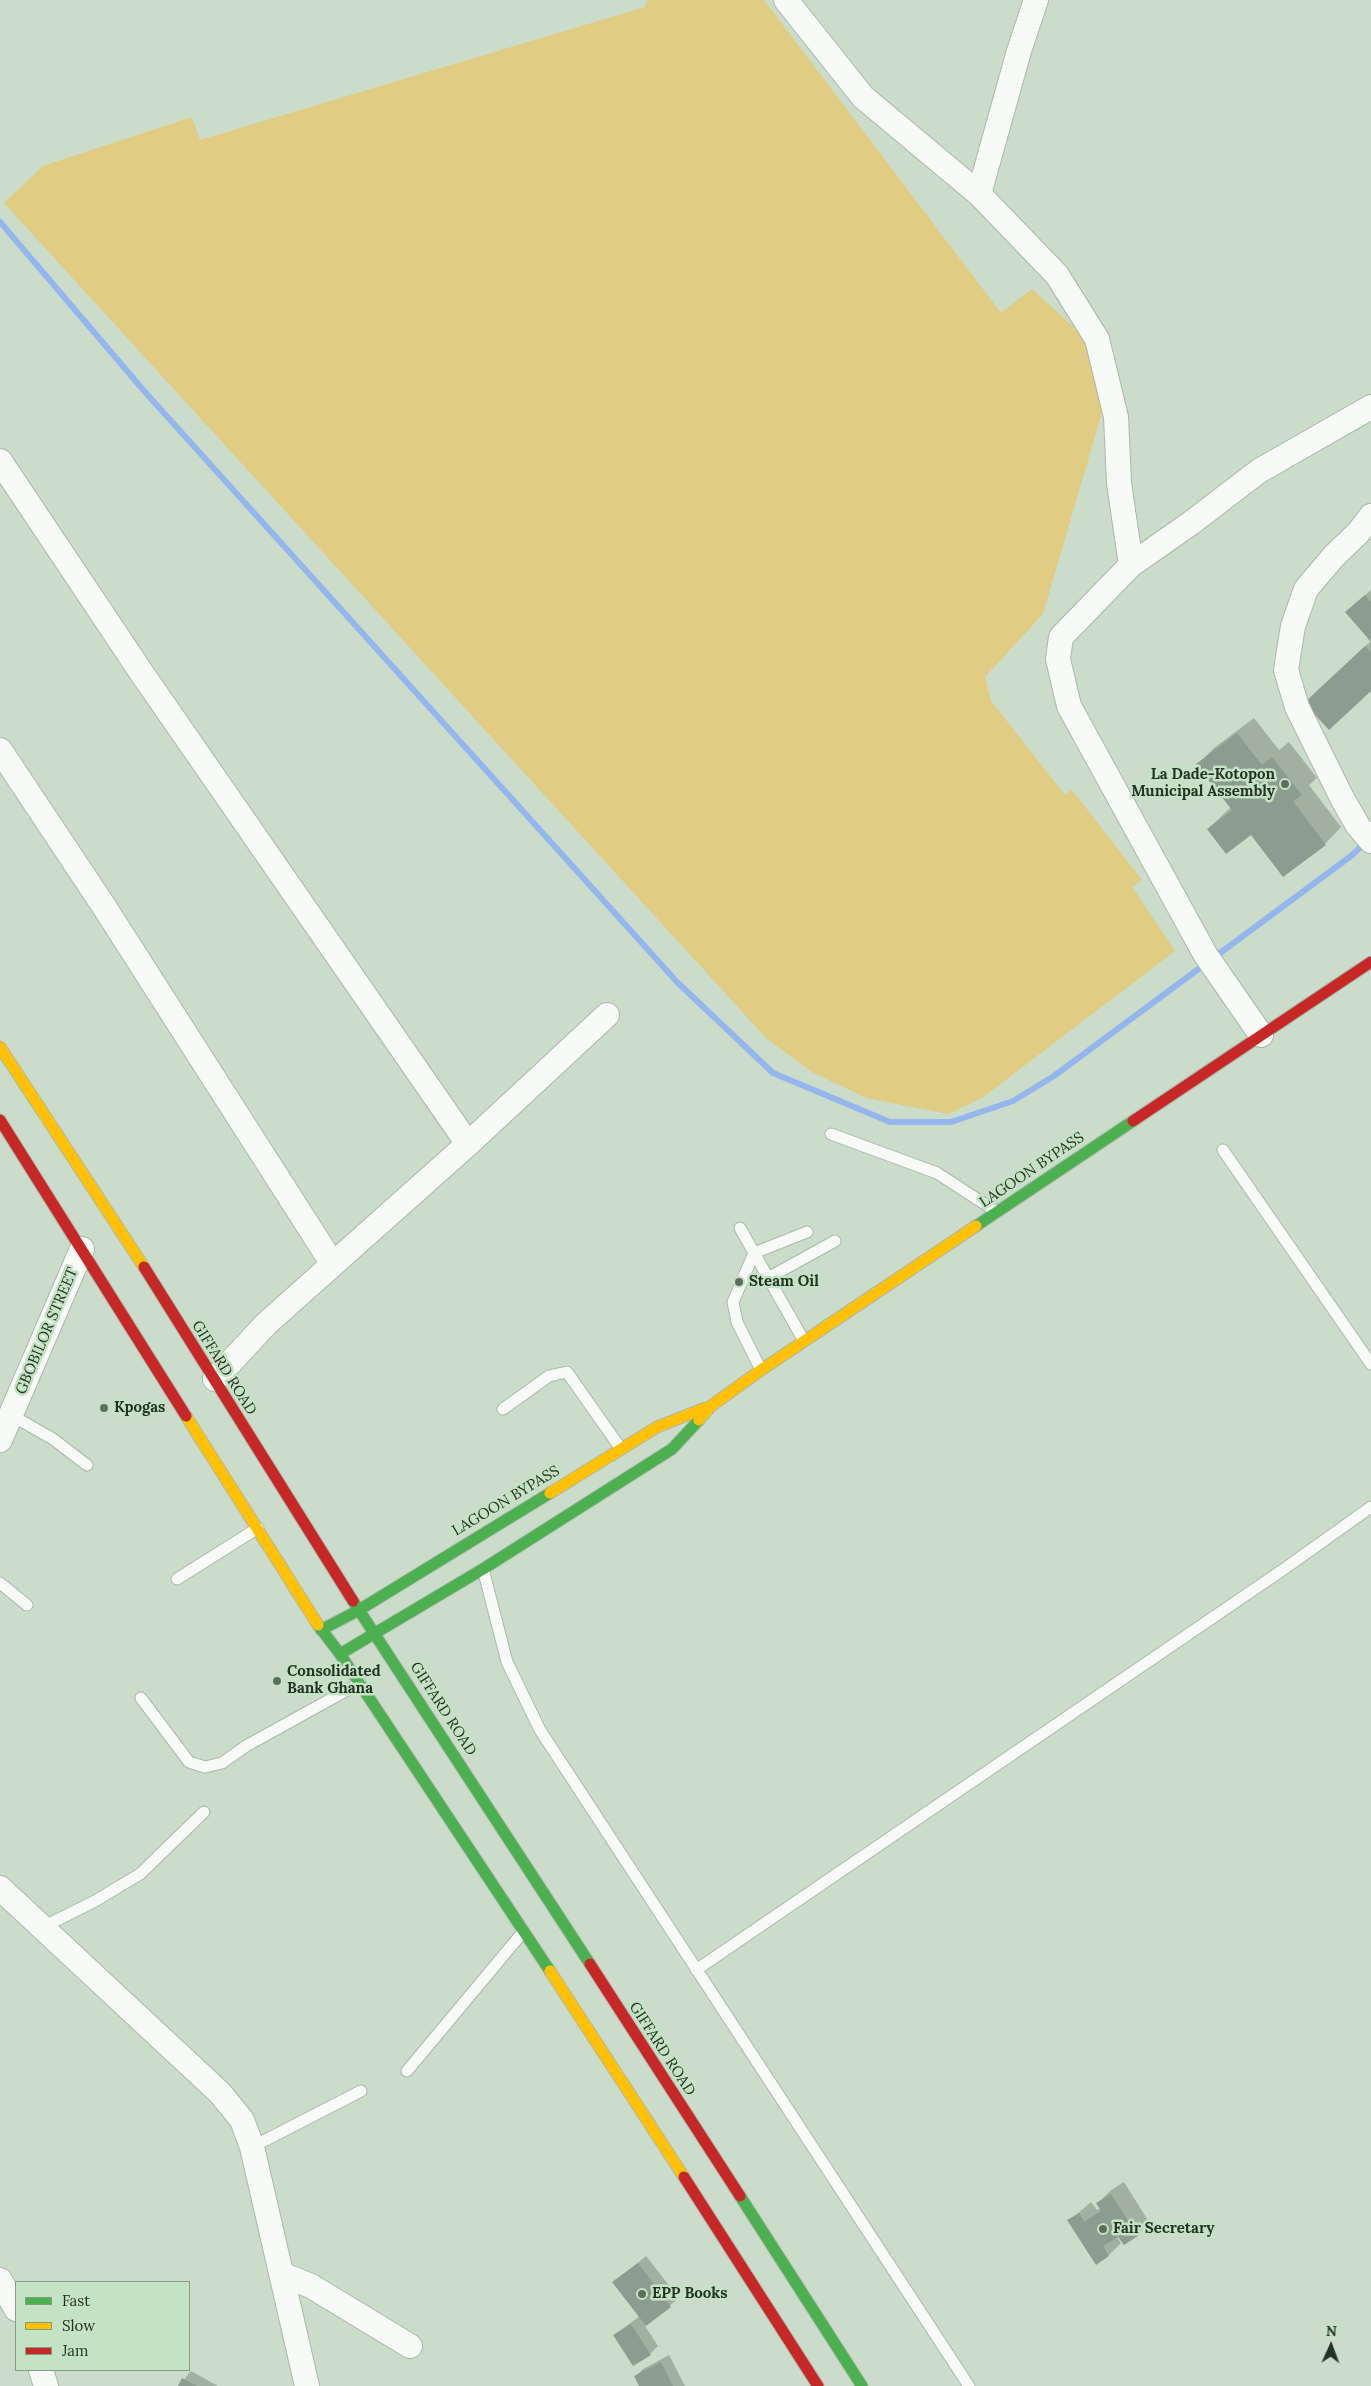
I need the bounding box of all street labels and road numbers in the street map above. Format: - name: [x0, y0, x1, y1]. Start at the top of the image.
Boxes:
- street label: LAGOON BYPASS: [976, 1128, 1088, 1212]
- street label: GBOBILOR STREET: [12, 1265, 82, 1397]
- street label: GIFFARD ROAD: [188, 1317, 260, 1419]
- street label: LAGOON BYPASS: [449, 1462, 563, 1540]
- street label: GIFFARD ROAD: [406, 1659, 480, 1759]
- street label: GIFFARD ROAD: [625, 1999, 699, 2099]

